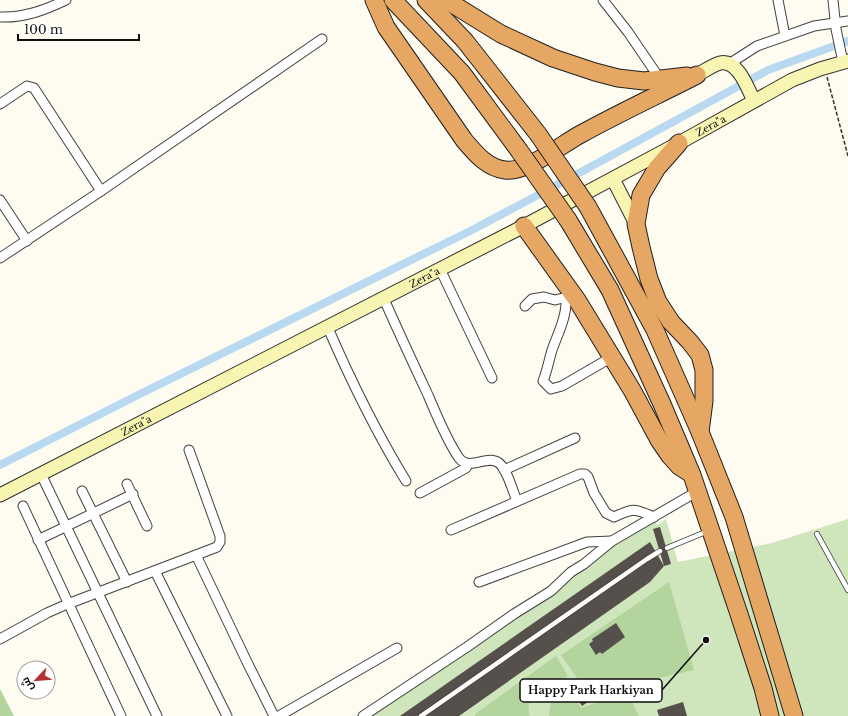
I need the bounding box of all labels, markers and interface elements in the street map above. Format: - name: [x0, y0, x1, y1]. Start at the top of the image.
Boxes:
- scale bar: [18, 16, 139, 42]
- text: 100 m: [24, 22, 63, 37]
- street label: Zera"a: [693, 112, 729, 139]
- street label: Zera"a: [407, 264, 442, 291]
- street label: Zera"a: [119, 412, 154, 439]
- north arrow: [16, 660, 56, 700]
- text: ش: [18, 675, 36, 694]
- callout: Happy Park Harkiyan: [520, 679, 662, 702]
- text: Happy Park Harkiyan: [528, 683, 654, 697]

